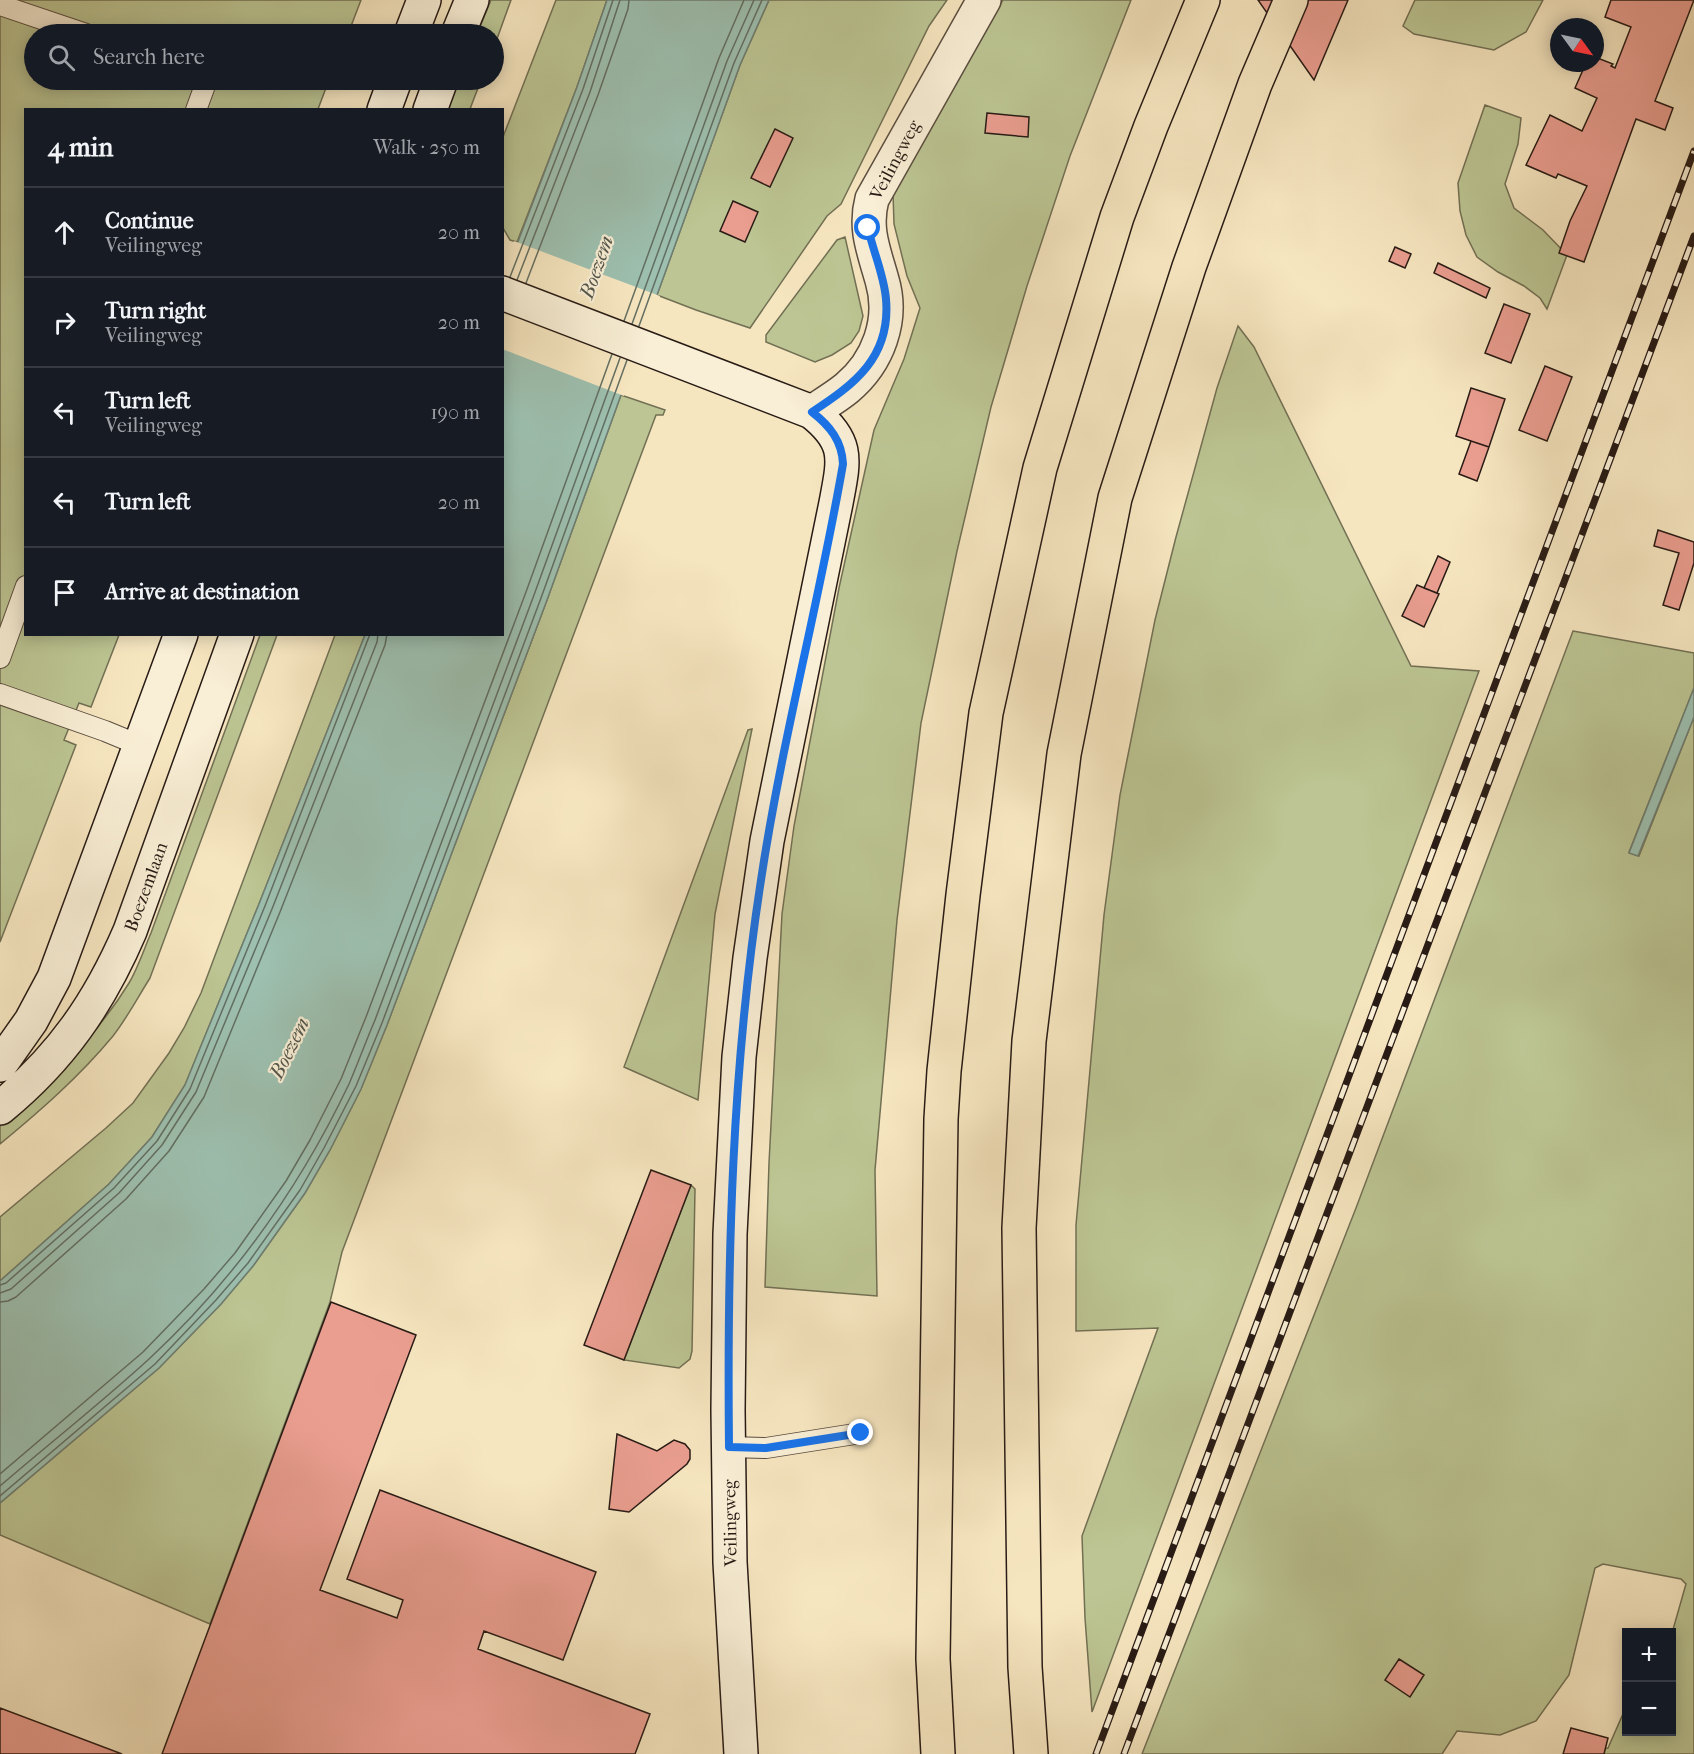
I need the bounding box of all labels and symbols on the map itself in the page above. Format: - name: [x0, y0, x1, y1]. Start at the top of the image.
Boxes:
- north arrow: [1550, 18, 1604, 72]
- street label: Veilingweg: [865, 116, 925, 205]
- route start: [854, 214, 880, 240]
- water label: Boezem: [575, 233, 618, 303]
- street label: Boezemlaan: [121, 839, 173, 935]
- water label: Boezem: [264, 1014, 314, 1083]
- route end: [847, 1419, 873, 1445]
- street label: Veilingweg: [719, 1479, 742, 1568]

